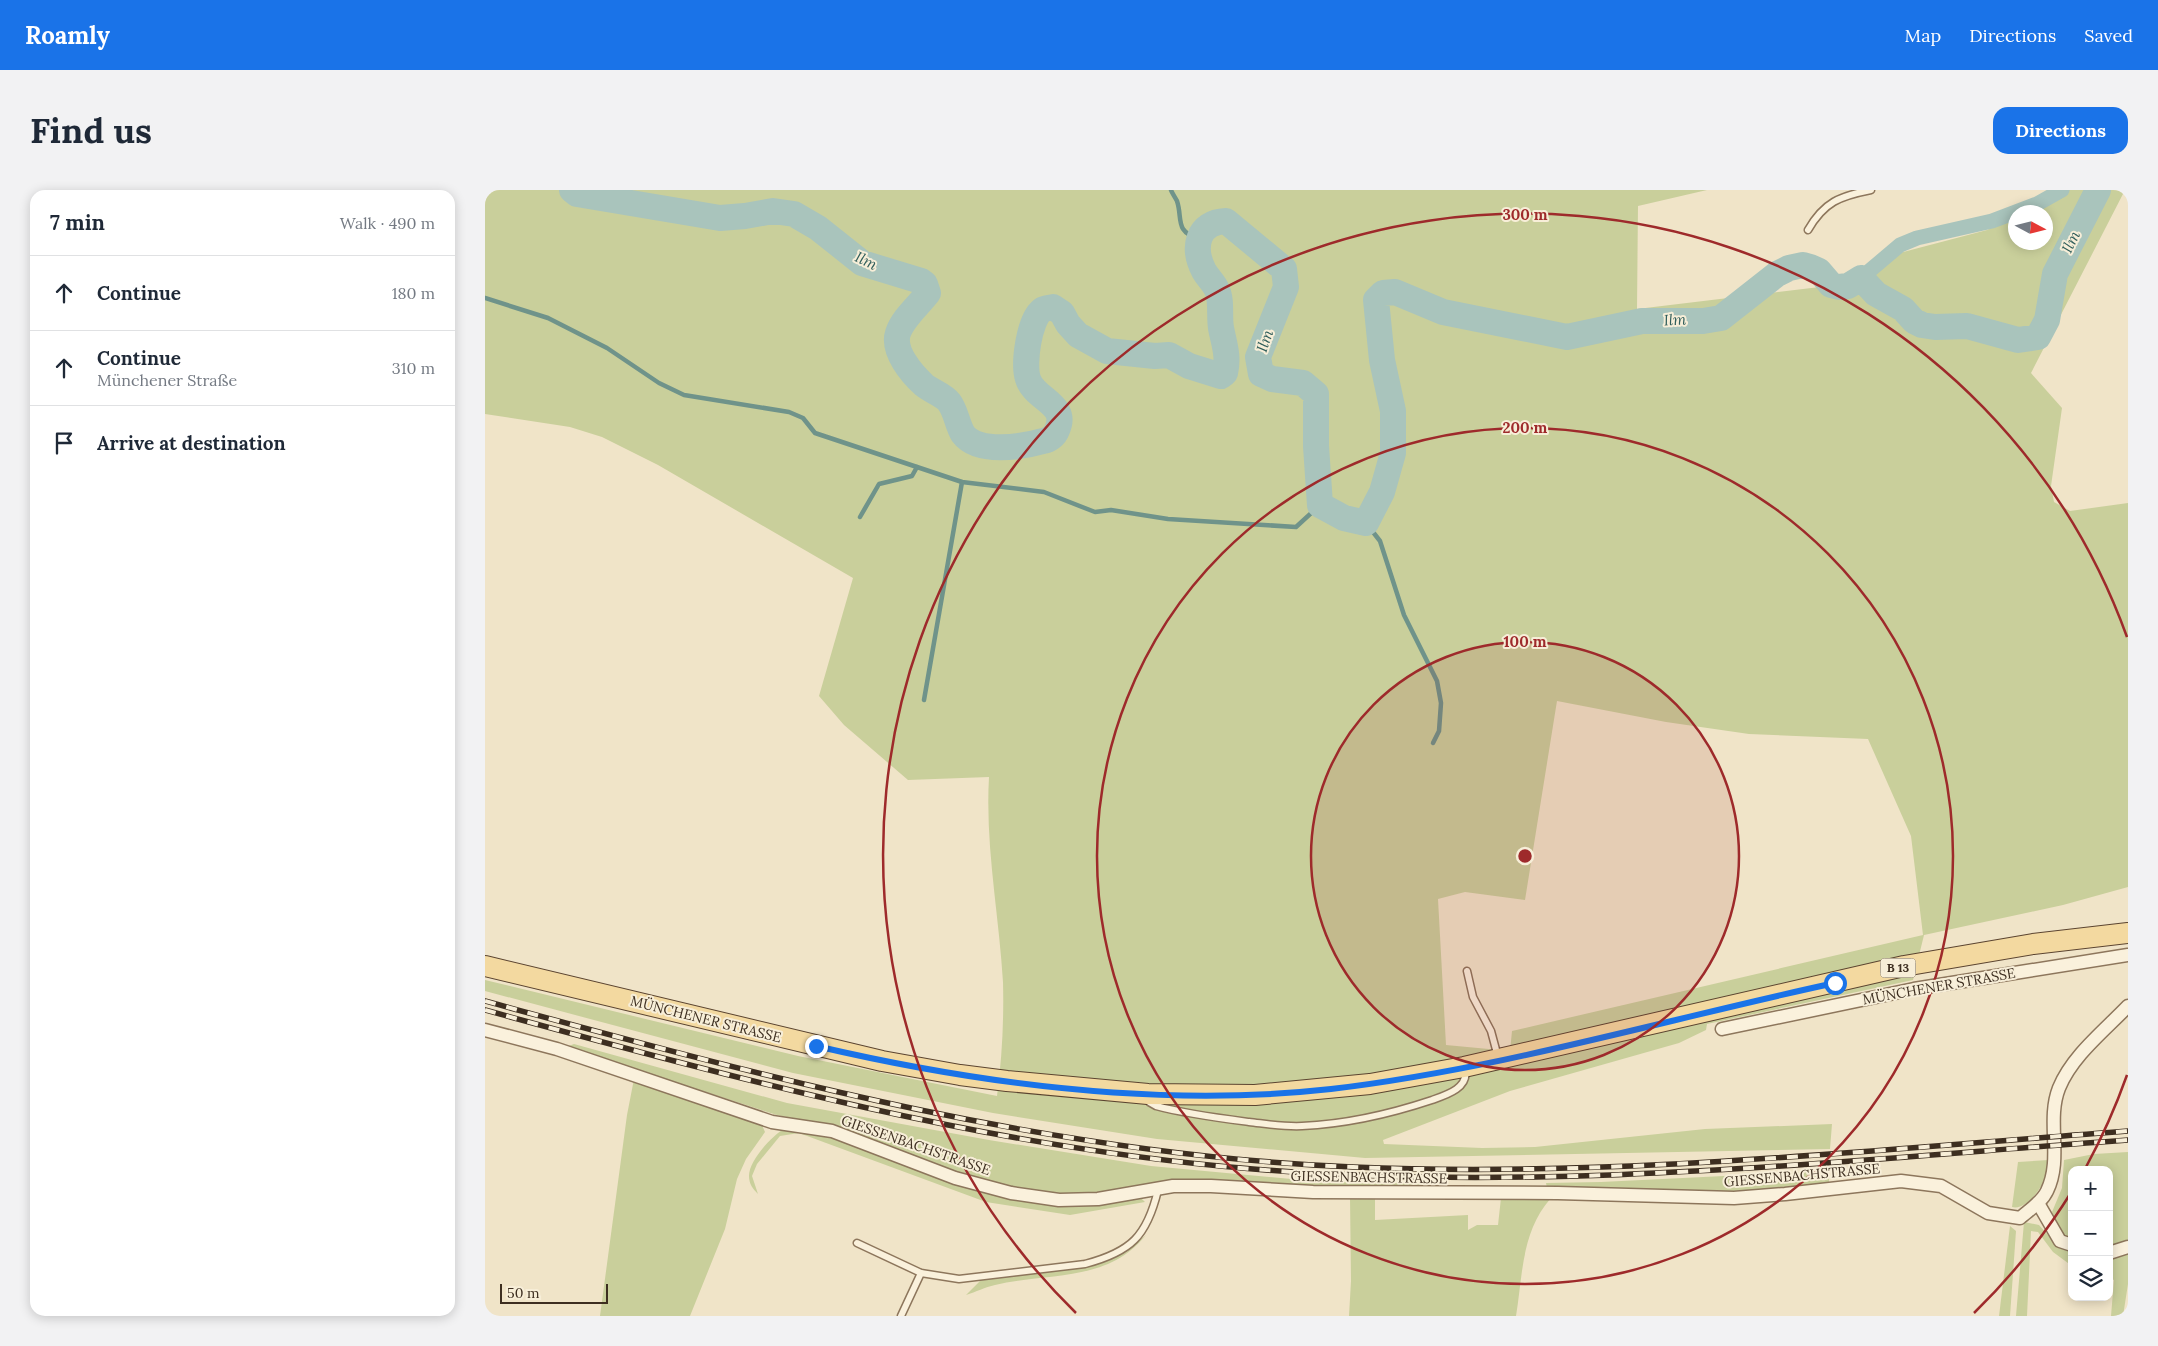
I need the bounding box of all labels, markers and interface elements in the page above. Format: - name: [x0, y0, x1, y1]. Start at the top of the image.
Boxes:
- text: Roamly: [25, 20, 110, 51]
- text: Map: [1905, 24, 1941, 47]
- text: Directions: [1969, 24, 2056, 47]
- text: Saved: [2084, 24, 2133, 47]
- button: Directions: [1993, 107, 2128, 154]
- text: Find us: [30, 108, 152, 153]
- text: 300 m: [1502, 205, 1548, 224]
- north arrow: [2008, 205, 2053, 250]
- text: 7 min: [50, 209, 105, 236]
- text: Walk · 490 m: [340, 213, 435, 233]
- water label: Ilm: [2057, 228, 2084, 256]
- water label: Ilm: [852, 247, 880, 274]
- icon: ahead: [50, 279, 78, 307]
- text: Continue: [97, 281, 181, 305]
- text: 180 m: [392, 283, 435, 303]
- water label: Ilm: [1664, 310, 1686, 329]
- water label: Ilm: [1252, 327, 1277, 355]
- text: Continue: [97, 346, 181, 370]
- icon: ahead: [50, 354, 78, 382]
- text: 310 m: [392, 358, 435, 378]
- text: Münchener Straße: [97, 370, 237, 390]
- text: 200 m: [1503, 418, 1548, 437]
- icon: arrive: [50, 429, 78, 457]
- text: Arrive at destination: [97, 431, 286, 455]
- text: 100 m: [1504, 632, 1547, 651]
- centre of rings: [1516, 847, 1534, 865]
- road number: B 13: [1881, 958, 1915, 978]
- street label: MÜNCHENER STRASSE: [1861, 964, 2017, 1008]
- route start: [1824, 972, 1847, 995]
- street label: MÜNCHENER STRASSE: [629, 992, 784, 1047]
- route end: [805, 1035, 828, 1058]
- street label: GIESSENBACHSTRASSE: [839, 1111, 993, 1179]
- street label: GIESSENBACHSTRASSE: [1723, 1159, 1881, 1191]
- map controls: [2068, 1166, 2113, 1301]
- button: +: [2068, 1166, 2113, 1211]
- street label: GIESSENBACHSTRASSE: [1290, 1167, 1448, 1187]
- button: −: [2068, 1211, 2113, 1256]
- button: layers: [2068, 1256, 2113, 1301]
- scale bar: [500, 1281, 607, 1304]
- text: 50 m: [507, 1284, 540, 1302]

